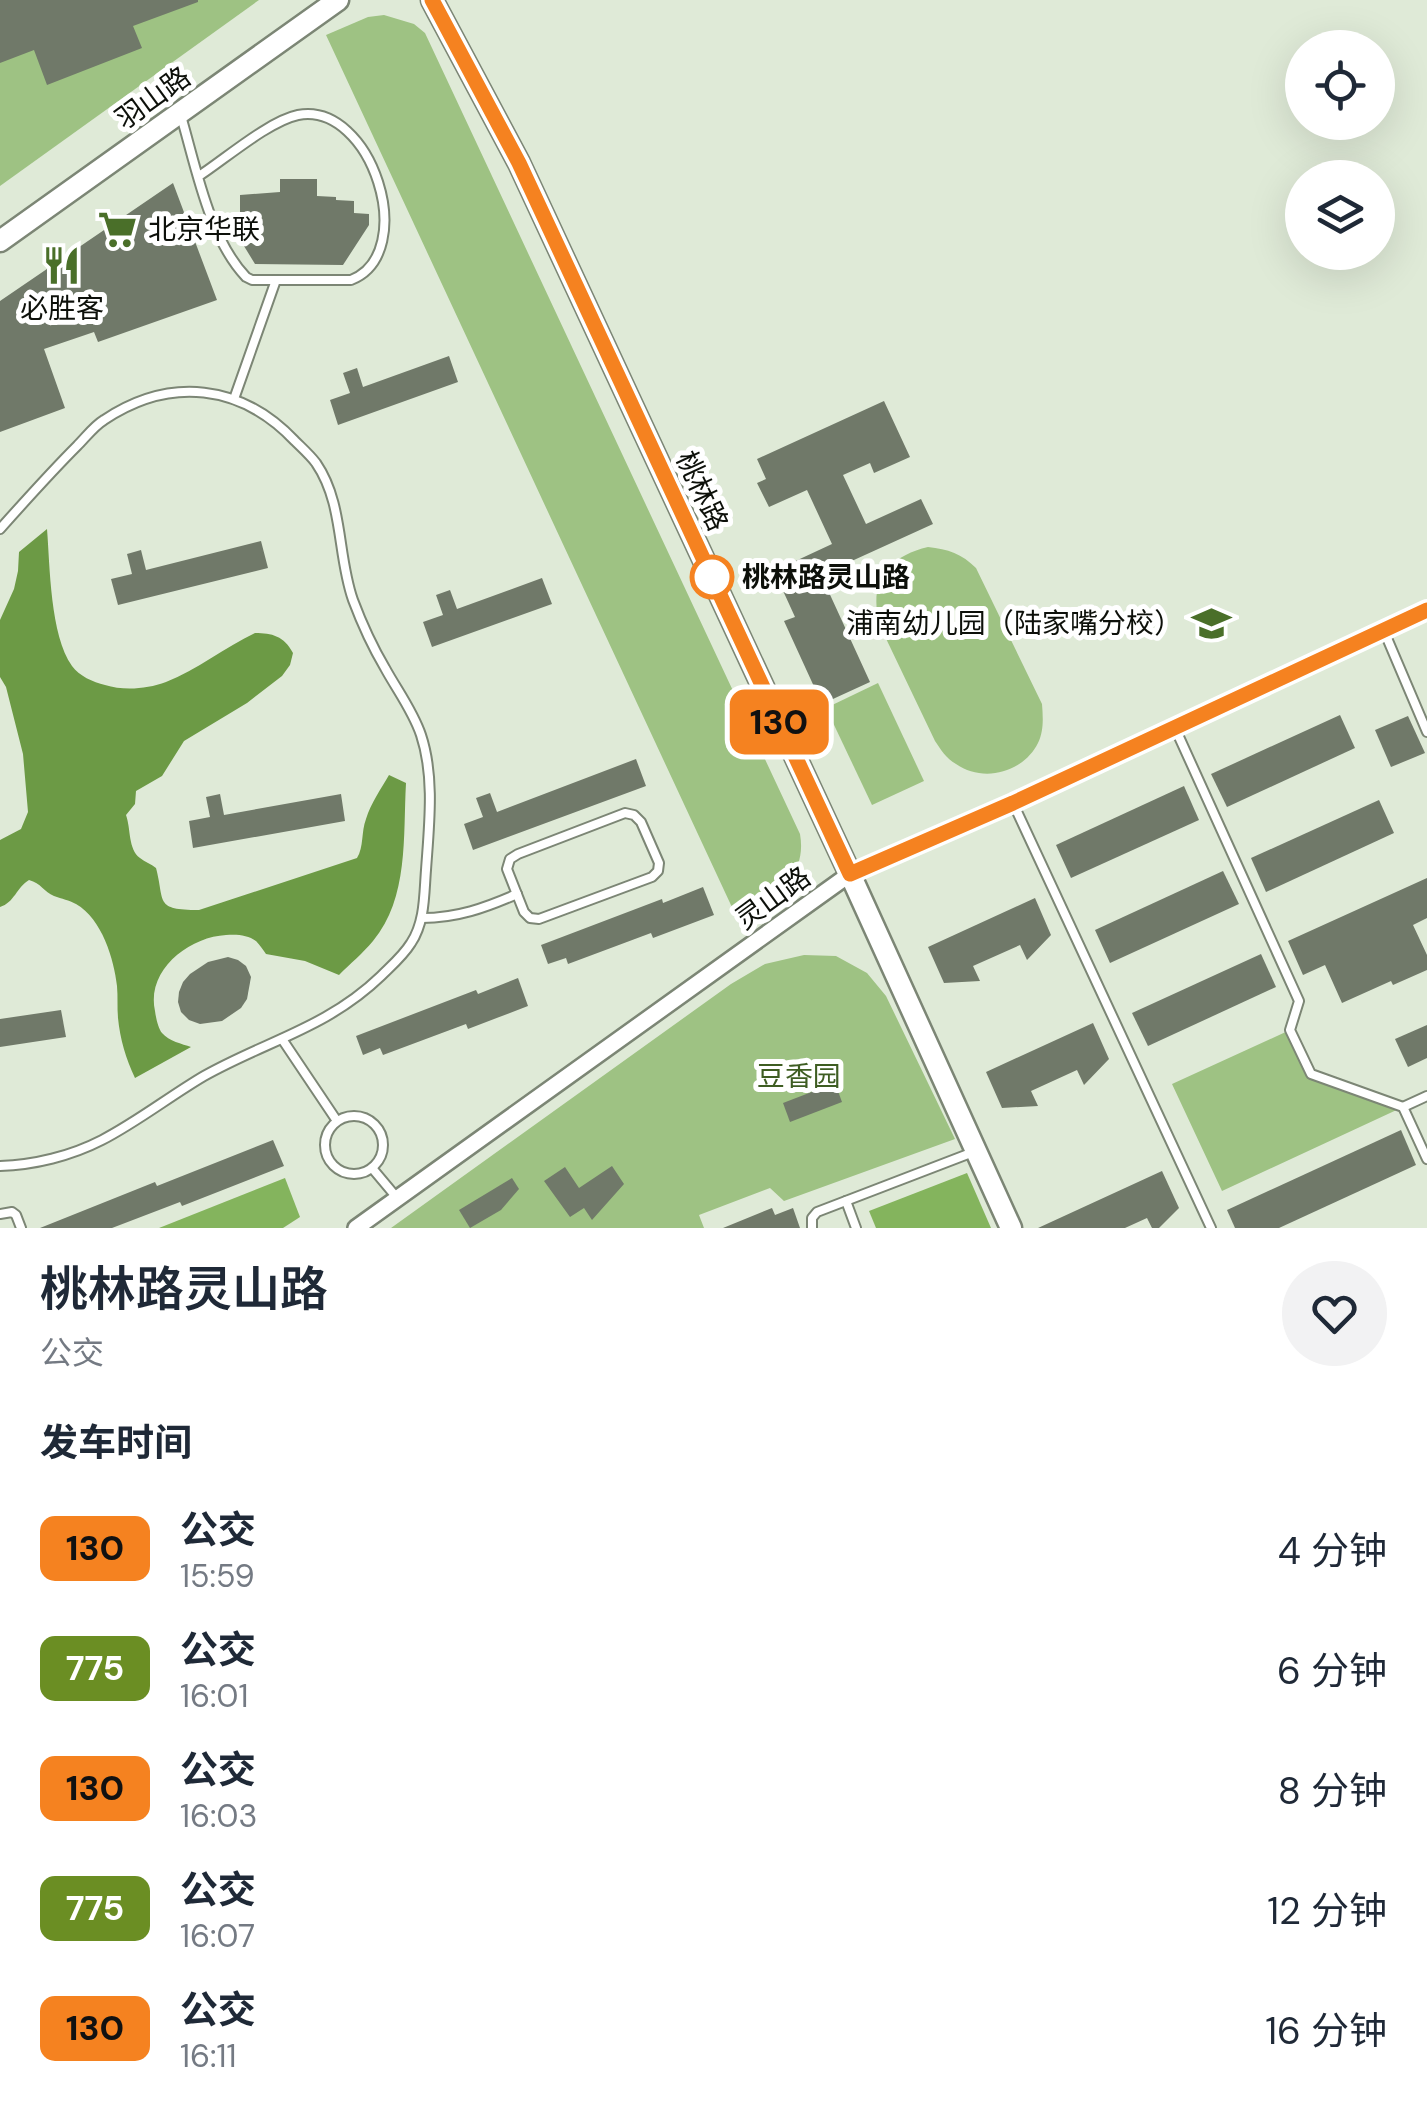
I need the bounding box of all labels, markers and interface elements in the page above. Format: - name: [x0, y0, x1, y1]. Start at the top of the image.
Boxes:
- map controls: [1285, 30, 1395, 270]
- button: locate: [1285, 30, 1395, 140]
- street label: 羽山路: [108, 58, 198, 138]
- button: layers: [1285, 160, 1395, 270]
- supermarket icon: 北京华联: [97, 208, 139, 250]
- place label: 北京华联: [148, 211, 260, 248]
- restaurant icon: 必胜客: [41, 245, 83, 287]
- place label: 必胜客: [20, 290, 104, 327]
- street label: 桃林路: [667, 445, 737, 537]
- marker: 桃林路灵山路: [691, 556, 733, 598]
- place label: 桃林路灵山路: [742, 559, 910, 596]
- school or university icon: 浦南幼儿园（陆家嘴分校）: [1191, 602, 1233, 644]
- place label: 浦南幼儿园（陆家嘴分校）: [846, 605, 1182, 642]
- line badge: 130: [722, 690, 836, 754]
- text: 130: [750, 699, 808, 745]
- street label: 灵山路: [728, 858, 818, 938]
- park label: 豆香园: [757, 1058, 841, 1095]
- text: 桃林路灵山路: [40, 1258, 328, 1321]
- button: heart: [1282, 1261, 1387, 1366]
- text: 公交: [40, 1332, 104, 1374]
- text: 发车时间: [40, 1418, 192, 1468]
- text: 公交: [180, 1505, 256, 1555]
- text: 130: [66, 1525, 124, 1571]
- text: 4 分钟: [1278, 1526, 1387, 1576]
- text: 15:59: [180, 1555, 255, 1597]
- text: 公交: [180, 1625, 256, 1675]
- text: 775: [66, 1645, 124, 1691]
- text: 6 分钟: [1277, 1646, 1387, 1696]
- text: 16:01: [180, 1675, 248, 1717]
- text: 公交: [180, 1745, 256, 1795]
- text: 130: [66, 1765, 124, 1811]
- text: 8 分钟: [1278, 1766, 1387, 1816]
- text: 16:03: [180, 1795, 257, 1837]
- text: 公交: [180, 1865, 256, 1915]
- text: 775: [66, 1885, 124, 1931]
- text: 12 分钟: [1267, 1886, 1387, 1936]
- text: 16:07: [180, 1915, 255, 1957]
- text: 公交: [180, 1985, 256, 2035]
- text: 130: [66, 2005, 124, 2051]
- text: 16 分钟: [1265, 2006, 1387, 2056]
- text: 16:11: [180, 2035, 237, 2077]

